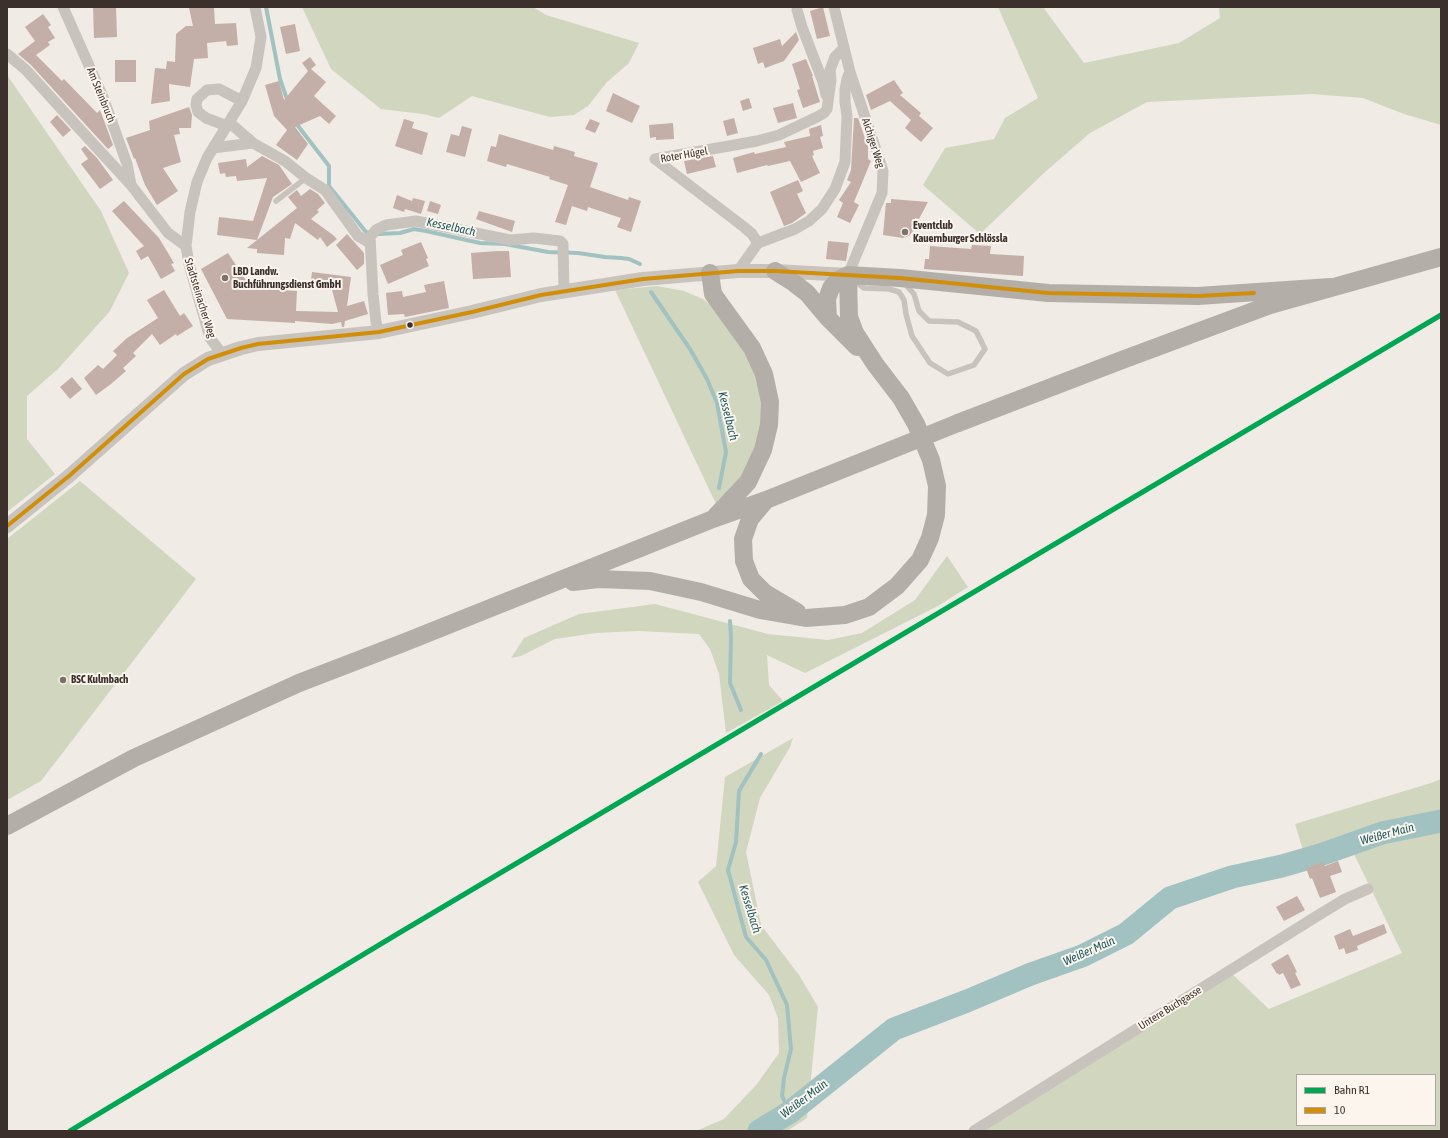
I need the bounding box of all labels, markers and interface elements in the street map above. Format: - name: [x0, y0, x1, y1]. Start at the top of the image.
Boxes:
- street label: Am Steinbruch: [84, 65, 118, 125]
- street label: Aichiger Weg: [859, 116, 887, 170]
- street label: Roter Hügel: [659, 144, 709, 166]
- water label: Kesselbach: [425, 215, 477, 239]
- place label: Eventclub Kauernburger Schlössla: [913, 219, 1008, 245]
- marker: Eventclub Kauernburger Schlössla: [900, 227, 910, 237]
- street label: Stadtsteinacher Weg: [182, 257, 218, 339]
- place label: LBD Landw. Buchführungsdienst GmbH: [233, 265, 341, 291]
- marker: LBD Landw. Buchführungsdienst GmbH: [220, 273, 230, 283]
- unlabelled marker: [405, 320, 415, 330]
- water label: Kesselbach: [715, 390, 741, 442]
- place label: BSC Kulmbach: [71, 673, 128, 687]
- marker: BSC Kulmbach: [58, 675, 68, 685]
- water label: Weißer Main: [1359, 820, 1415, 848]
- water label: Kesselbach: [736, 883, 764, 935]
- water label: Weißer Main: [1061, 933, 1117, 969]
- street label: Untere Buchgasse: [1136, 983, 1204, 1033]
- legend: [1296, 1074, 1436, 1126]
- water label: Weißer Main: [778, 1077, 830, 1121]
- text: Bahn R1: [1334, 1083, 1370, 1097]
- text: 10: [1334, 1103, 1345, 1117]

